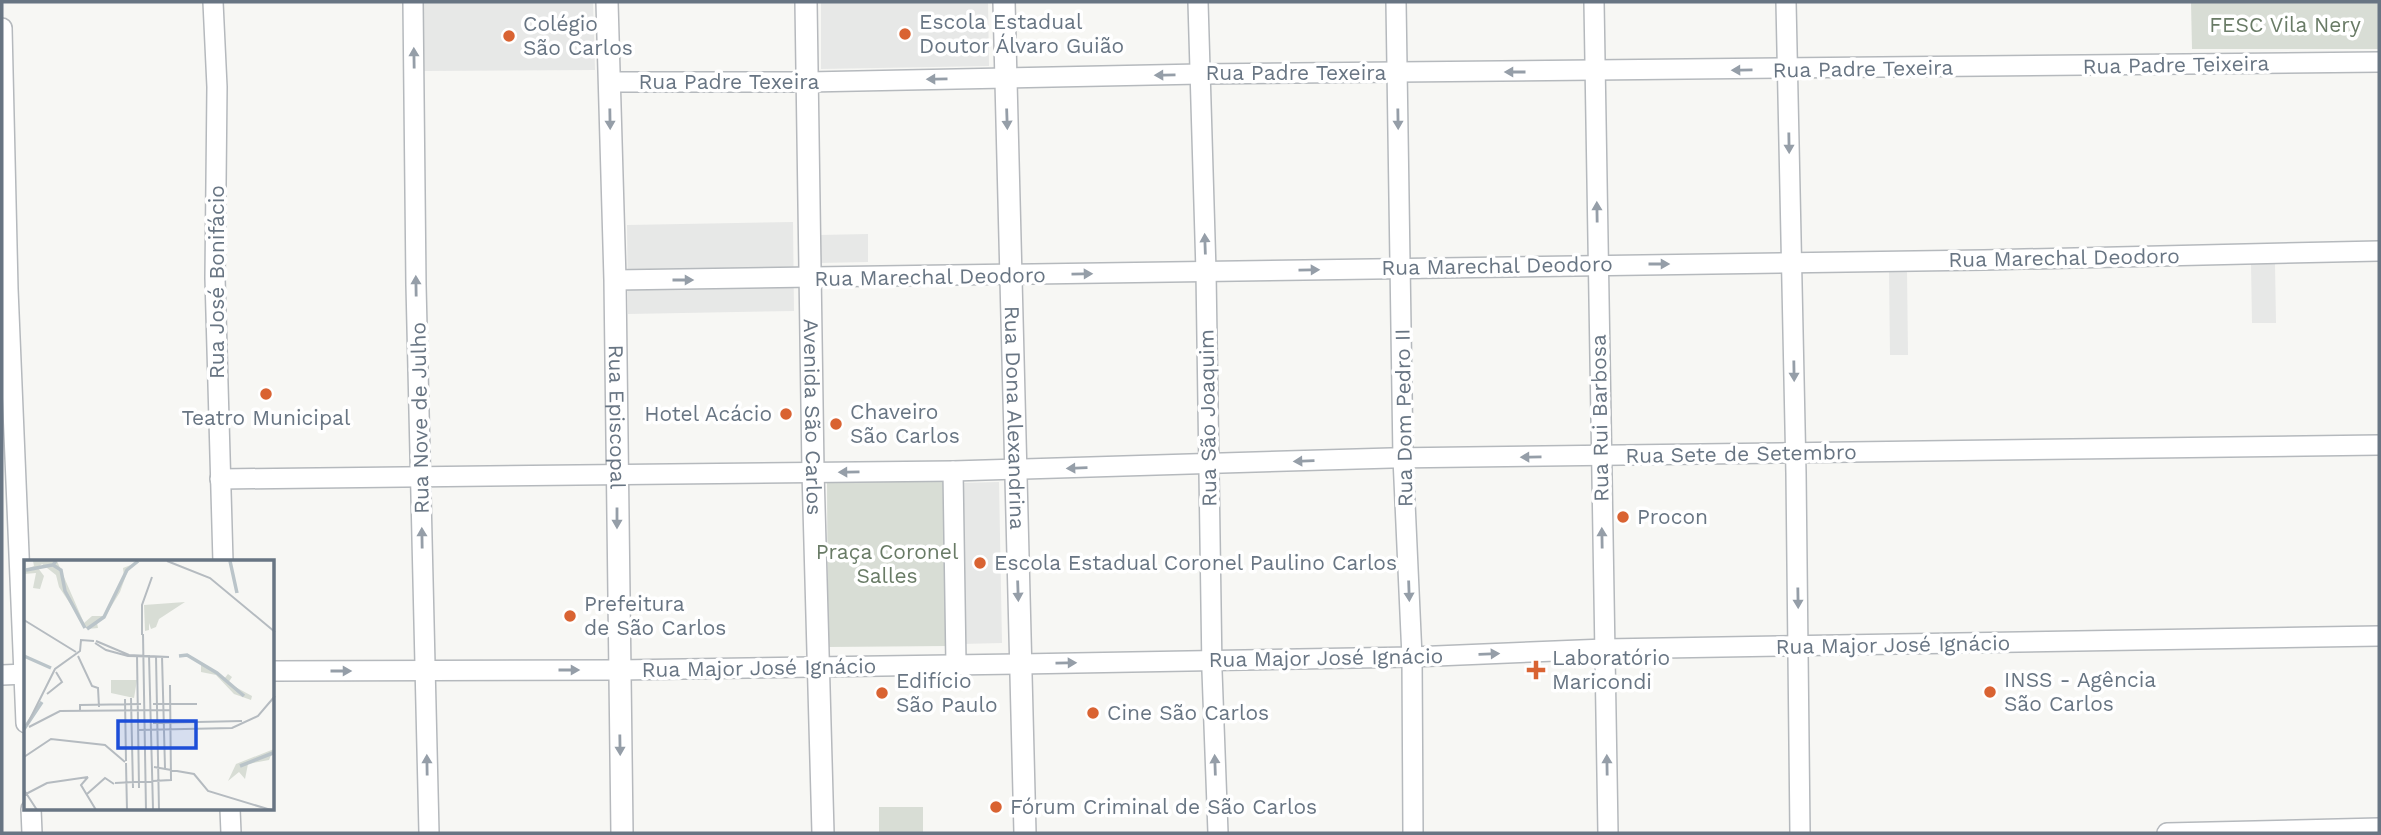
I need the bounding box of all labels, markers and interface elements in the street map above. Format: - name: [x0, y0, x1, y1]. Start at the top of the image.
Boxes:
- place label: Escola Estadual Doutor Álvaro Guião: [919, 9, 1124, 58]
- place label: Colégio São Carlos: [523, 11, 633, 60]
- park label: FESC Vila Nery: [2209, 12, 2361, 37]
- marker: Escola Estadual Doutor Álvaro Guião: [897, 26, 913, 42]
- marker: Colégio São Carlos: [501, 28, 517, 44]
- one-way arrow: [408, 47, 419, 69]
- street label: Rua Padre Teixeira: [2082, 50, 2270, 79]
- street label: Rua Padre Texeira: [1772, 54, 1954, 83]
- street label: Rua Padre Texeira: [1206, 60, 1387, 85]
- one-way arrow: [1731, 64, 1753, 76]
- one-way arrow: [1504, 66, 1526, 78]
- street label: Rua Padre Texeira: [639, 69, 820, 94]
- one-way arrow: [1154, 69, 1176, 80]
- one-way arrow: [926, 73, 948, 85]
- one-way arrow: [604, 108, 616, 130]
- one-way arrow: [1001, 108, 1013, 130]
- one-way arrow: [1393, 108, 1404, 130]
- one-way arrow: [1783, 133, 1794, 155]
- street label: Rua José Bonifácio: [204, 185, 229, 379]
- one-way arrow: [1591, 201, 1603, 223]
- one-way arrow: [1200, 232, 1211, 254]
- street label: Rua Marechal Deodoro: [1948, 243, 2180, 272]
- street label: Rua Marechal Deodoro: [1381, 251, 1613, 280]
- one-way arrow: [1649, 258, 1671, 270]
- street label: Rua Marechal Deodoro: [814, 262, 1046, 291]
- one-way arrow: [1299, 264, 1321, 275]
- one-way arrow: [1071, 268, 1093, 280]
- one-way arrow: [411, 274, 422, 296]
- one-way arrow: [672, 274, 694, 286]
- street label: Rua Dona Alexandrina: [1000, 306, 1030, 530]
- street label: Avenida São Carlos: [799, 319, 827, 516]
- street label: Rua Nove de Julho: [405, 322, 434, 514]
- street label: Rua São Joaquim: [1193, 329, 1222, 507]
- street label: Rua Dom Pedro II: [1389, 329, 1418, 507]
- street label: Rua Rui Barbosa: [1586, 334, 1613, 502]
- street label: Rua Episcopal: [604, 345, 631, 490]
- one-way arrow: [1788, 360, 1799, 382]
- marker: Teatro Municipal: [258, 386, 274, 402]
- place label: Chaveiro São Carlos: [850, 399, 960, 448]
- place label: Hotel Acácio: [644, 401, 772, 426]
- place label: Teatro Municipal: [182, 405, 351, 430]
- marker: Hotel Acácio: [778, 406, 794, 422]
- marker: Chaveiro São Carlos: [828, 416, 844, 432]
- street label: Rua Sete de Setembro: [1625, 439, 1857, 468]
- one-way arrow: [1520, 451, 1542, 463]
- one-way arrow: [1293, 456, 1315, 467]
- one-way arrow: [1065, 462, 1087, 474]
- one-way arrow: [838, 466, 860, 478]
- place label: Procon: [1637, 504, 1708, 529]
- one-way arrow: [611, 507, 623, 529]
- marker: Procon: [1615, 509, 1631, 525]
- one-way arrow: [417, 526, 428, 548]
- one-way arrow: [1596, 526, 1607, 548]
- park label: Praça Coronel Salles: [816, 539, 959, 588]
- place label: Escola Estadual Coronel Paulino Carlos: [994, 550, 1397, 575]
- marker: Escola Estadual Coronel Paulino Carlos: [972, 555, 988, 571]
- inset map: [24, 560, 275, 810]
- one-way arrow: [1012, 581, 1023, 603]
- one-way arrow: [1404, 581, 1415, 603]
- one-way arrow: [1792, 588, 1803, 610]
- place label: Prefeitura de São Carlos: [584, 591, 726, 640]
- marker: Prefeitura de São Carlos: [562, 608, 578, 624]
- street label: Rua Major José Ignácio: [1776, 630, 2010, 659]
- street label: Rua Major José Ignácio: [1209, 643, 1443, 672]
- place label: Laboratório Maricondi: [1552, 645, 1670, 694]
- one-way arrow: [1478, 648, 1500, 659]
- street label: Rua Major José Ignácio: [642, 653, 876, 682]
- one-way arrow: [1055, 657, 1077, 669]
- marker: Laboratório Maricondi: [1526, 660, 1546, 680]
- one-way arrow: [558, 664, 580, 676]
- one-way arrow: [330, 665, 352, 677]
- place label: INSS - Agência São Carlos: [2004, 667, 2156, 716]
- place label: Edifício São Paulo: [896, 668, 998, 717]
- marker: INSS - Agência São Carlos: [1982, 684, 1998, 700]
- marker: Edifício São Paulo: [874, 685, 890, 701]
- place label: Cine São Carlos: [1107, 700, 1269, 725]
- marker: Cine São Carlos: [1085, 705, 1101, 721]
- one-way arrow: [614, 735, 626, 757]
- one-way arrow: [422, 754, 433, 776]
- one-way arrow: [1210, 754, 1221, 776]
- one-way arrow: [1601, 754, 1612, 776]
- place label: Fórum Criminal de São Carlos: [1010, 794, 1317, 819]
- marker: Fórum Criminal de São Carlos: [988, 799, 1004, 815]

